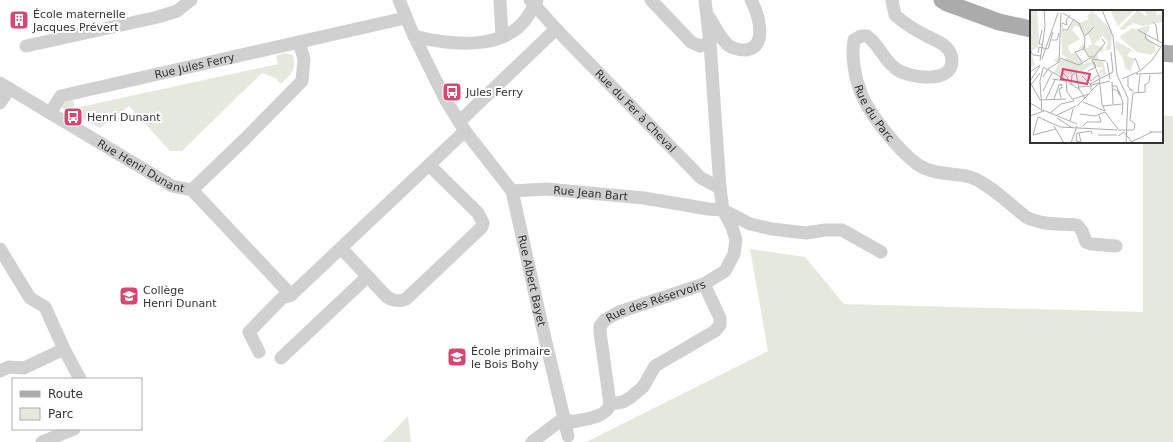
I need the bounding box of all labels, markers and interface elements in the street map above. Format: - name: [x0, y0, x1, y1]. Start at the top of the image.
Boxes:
- place label: École maternelle Jacques Prévert: [32, 8, 126, 34]
- building icon: École maternelle Jacques Prévert: [8, 9, 30, 31]
- inset map: [1030, 10, 1163, 143]
- street label: Rue Jules Ferry: [153, 50, 236, 81]
- street label: Rue du Fer à Cheval: [592, 67, 679, 155]
- bus stop icon: Jules Ferry: [441, 81, 463, 103]
- street label: Rue du Parc: [852, 83, 897, 144]
- place label: Jules Ferry: [465, 86, 524, 99]
- bus stop icon: Henri Dunant: [62, 106, 84, 128]
- place label: Henri Dunant: [87, 111, 161, 124]
- street label: Rue Henri Dunant: [95, 136, 186, 195]
- street label: Rue Jean Bart: [553, 183, 629, 203]
- street label: Rue Albert Bayet: [516, 234, 549, 328]
- street label: Rue des Réservoirs: [604, 277, 708, 325]
- place label: Collège Henri Dunant: [143, 284, 217, 310]
- school or university icon: Collège Henri Dunant: [118, 285, 140, 307]
- place label: École primaire le Bois Bohy: [471, 345, 550, 371]
- school or university icon: École primaire le Bois Bohy: [446, 346, 468, 368]
- legend: [12, 378, 142, 430]
- text: Route: [48, 387, 83, 401]
- text: Parc: [48, 407, 73, 421]

